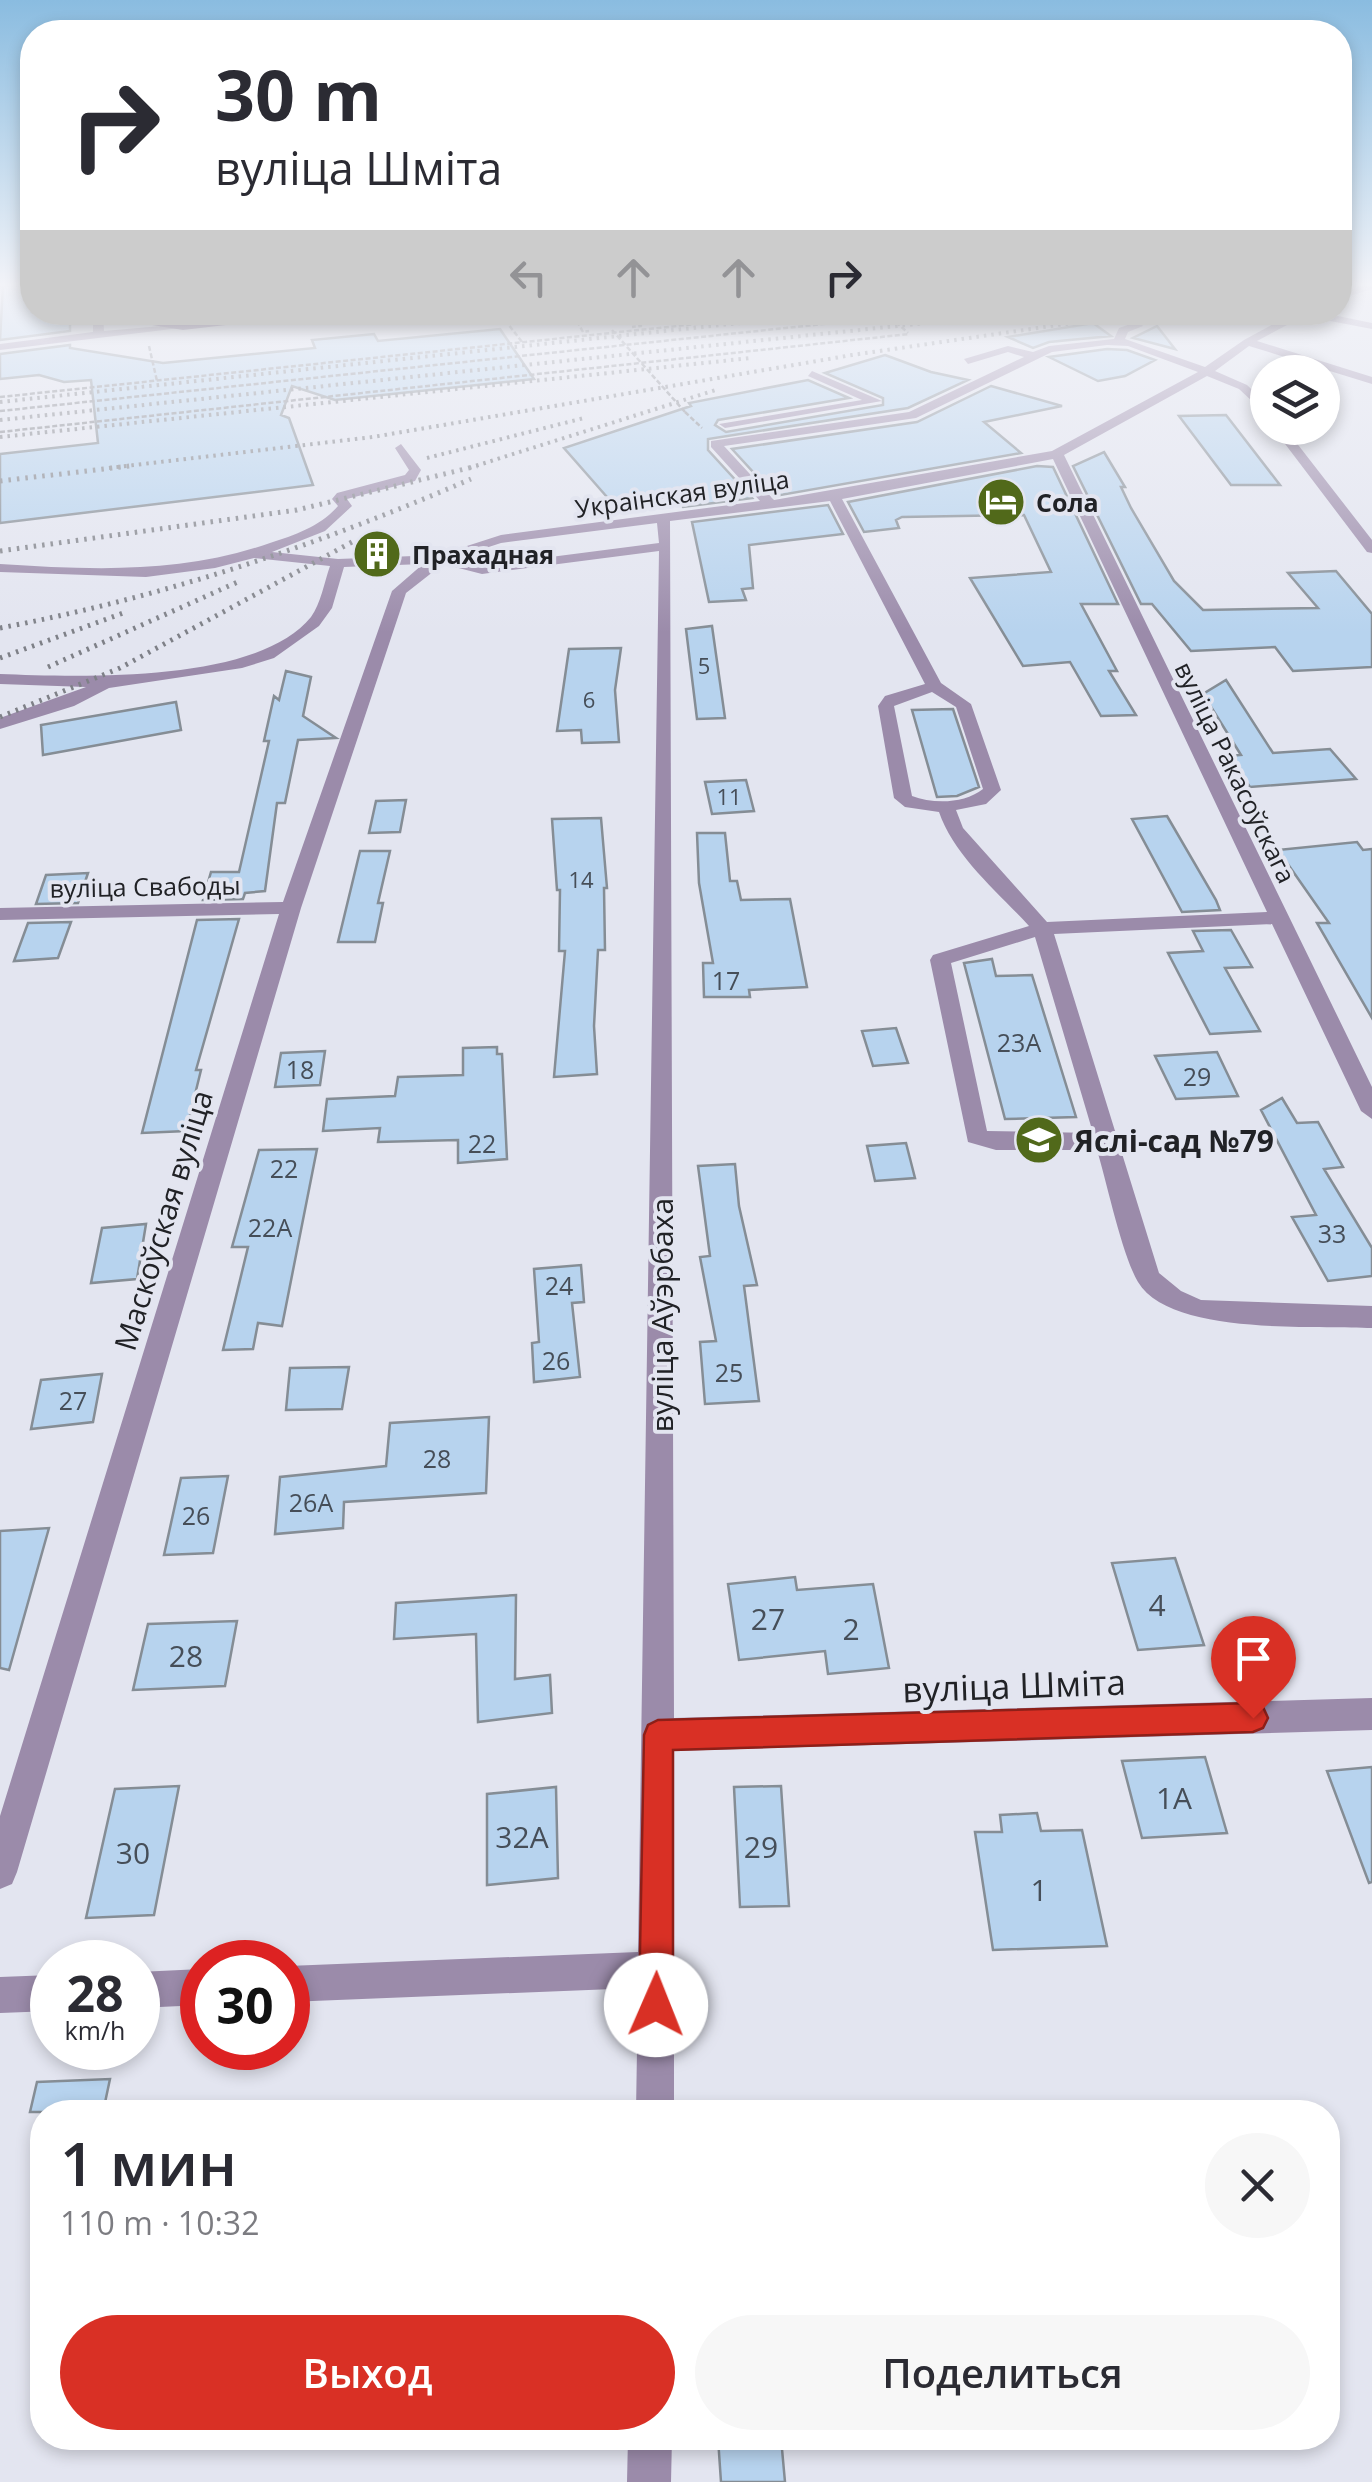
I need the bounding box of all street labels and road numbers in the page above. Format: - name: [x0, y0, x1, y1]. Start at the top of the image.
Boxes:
- street label: Украінская вуліца: [573, 461, 791, 525]
- street label: вуліца Ракасоўскага: [1168, 656, 1304, 888]
- street label: вуліца Свабоды: [49, 867, 241, 905]
- street label: Маскоўская вуліца: [104, 1085, 222, 1355]
- street label: вуліца Аўэрбаха: [641, 1198, 682, 1432]
- street label: вуліца Шміта: [902, 1658, 1126, 1712]

